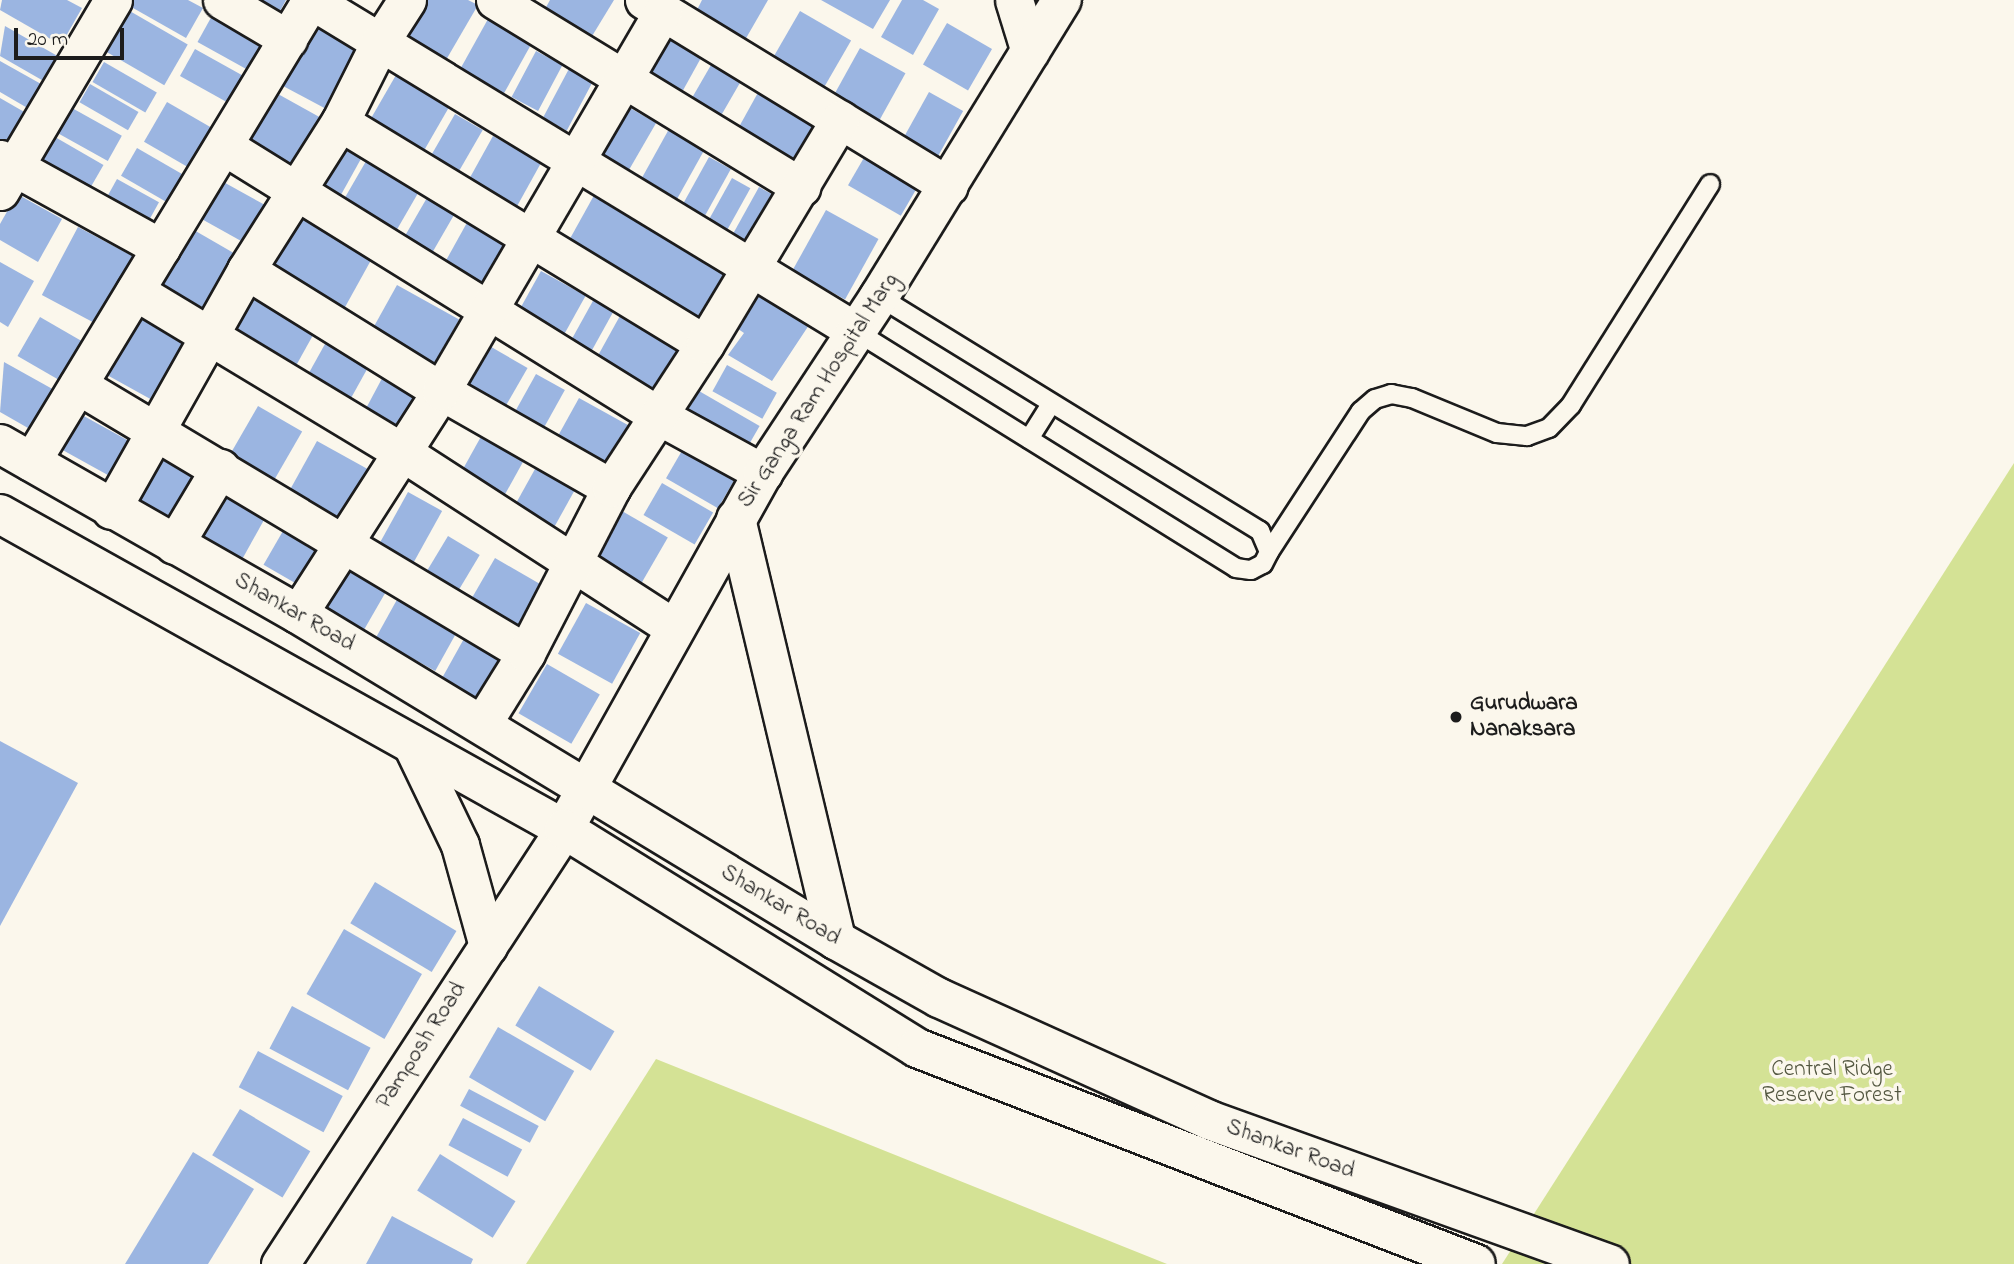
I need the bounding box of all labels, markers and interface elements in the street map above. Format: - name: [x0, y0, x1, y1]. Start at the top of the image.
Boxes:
- scale bar: [18, 14, 128, 58]
- text: 20 m: [27, 25, 68, 55]
- street label: Sir Ganga Ram Hospital Marg: [733, 268, 905, 514]
- street label: Shankar Road: [229, 567, 359, 659]
- place label: Gurudwara Nanaksara: [1470, 690, 1578, 744]
- marker: Gurudwara Nanaksara: [1448, 709, 1464, 725]
- street label: Shankar Road: [715, 859, 845, 953]
- street label: Pamposh Road: [371, 978, 473, 1114]
- park label: Central Ridge Reserve Forest: [1762, 1056, 1902, 1110]
- street label: Shankar Road: [1222, 1114, 1358, 1186]

